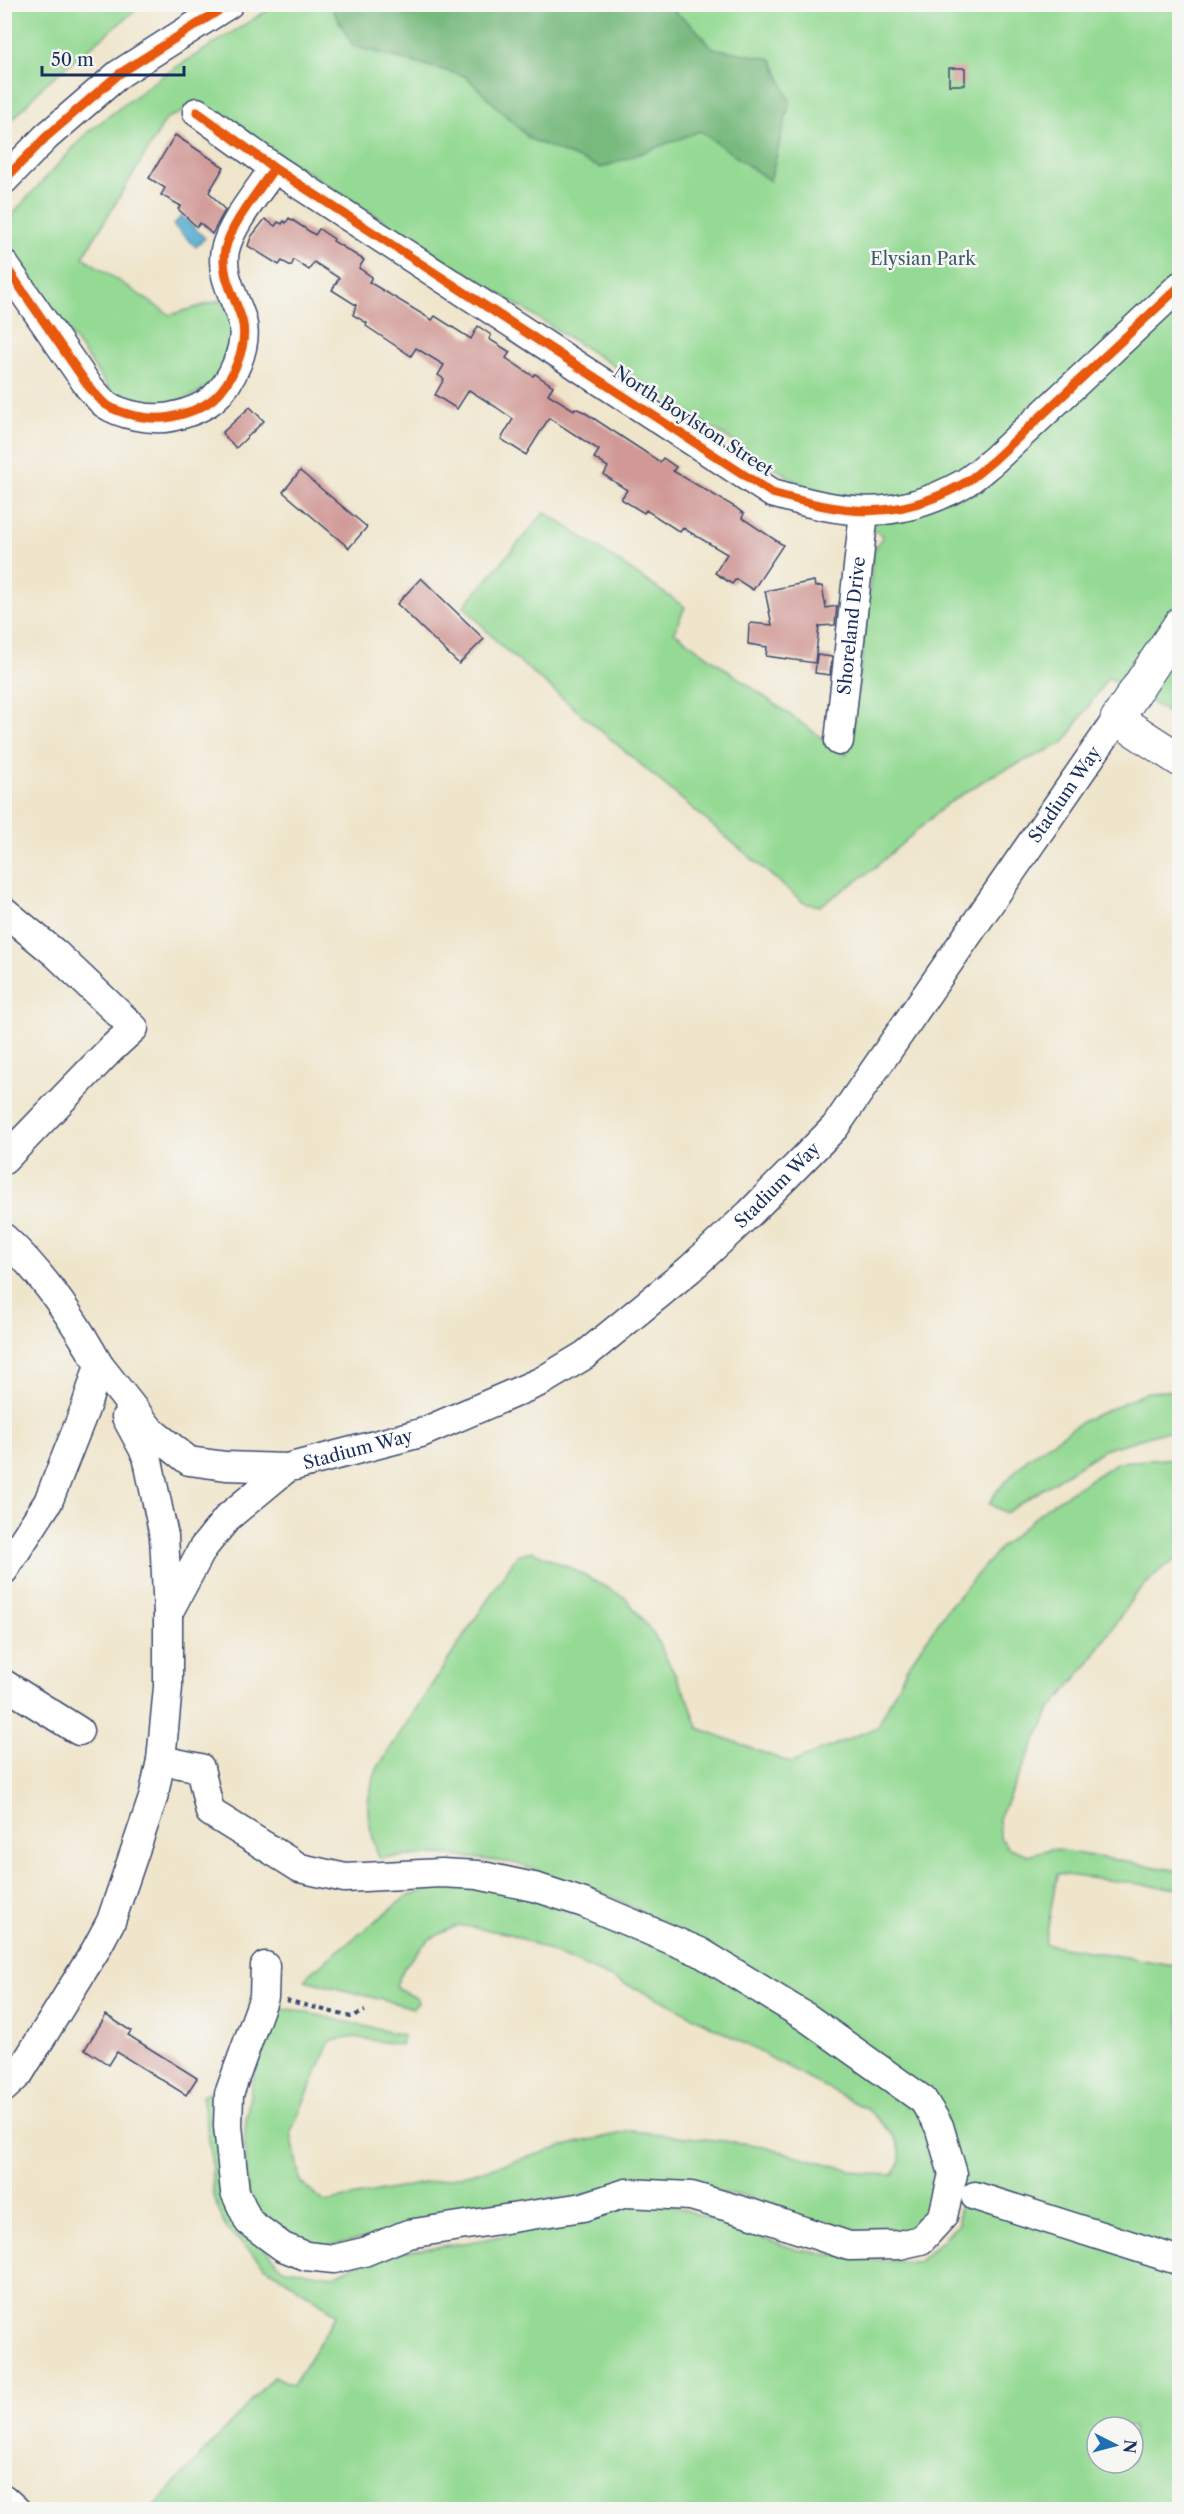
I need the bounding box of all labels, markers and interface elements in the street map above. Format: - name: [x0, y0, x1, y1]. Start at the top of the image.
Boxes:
- scale bar: [42, 39, 184, 77]
- text: 50 m: [51, 49, 94, 71]
- park label: Elysian Park: [870, 248, 977, 270]
- street label: North Boylston Street: [609, 361, 778, 481]
- street label: Shoreland Drive: [833, 555, 870, 696]
- street label: Stadium Way: [1024, 741, 1106, 847]
- street label: Stadium Way: [730, 1137, 825, 1233]
- street label: Stadium Way: [301, 1424, 416, 1474]
- north arrow: [1085, 2415, 1145, 2475]
- text: N: [1119, 2439, 1141, 2455]

